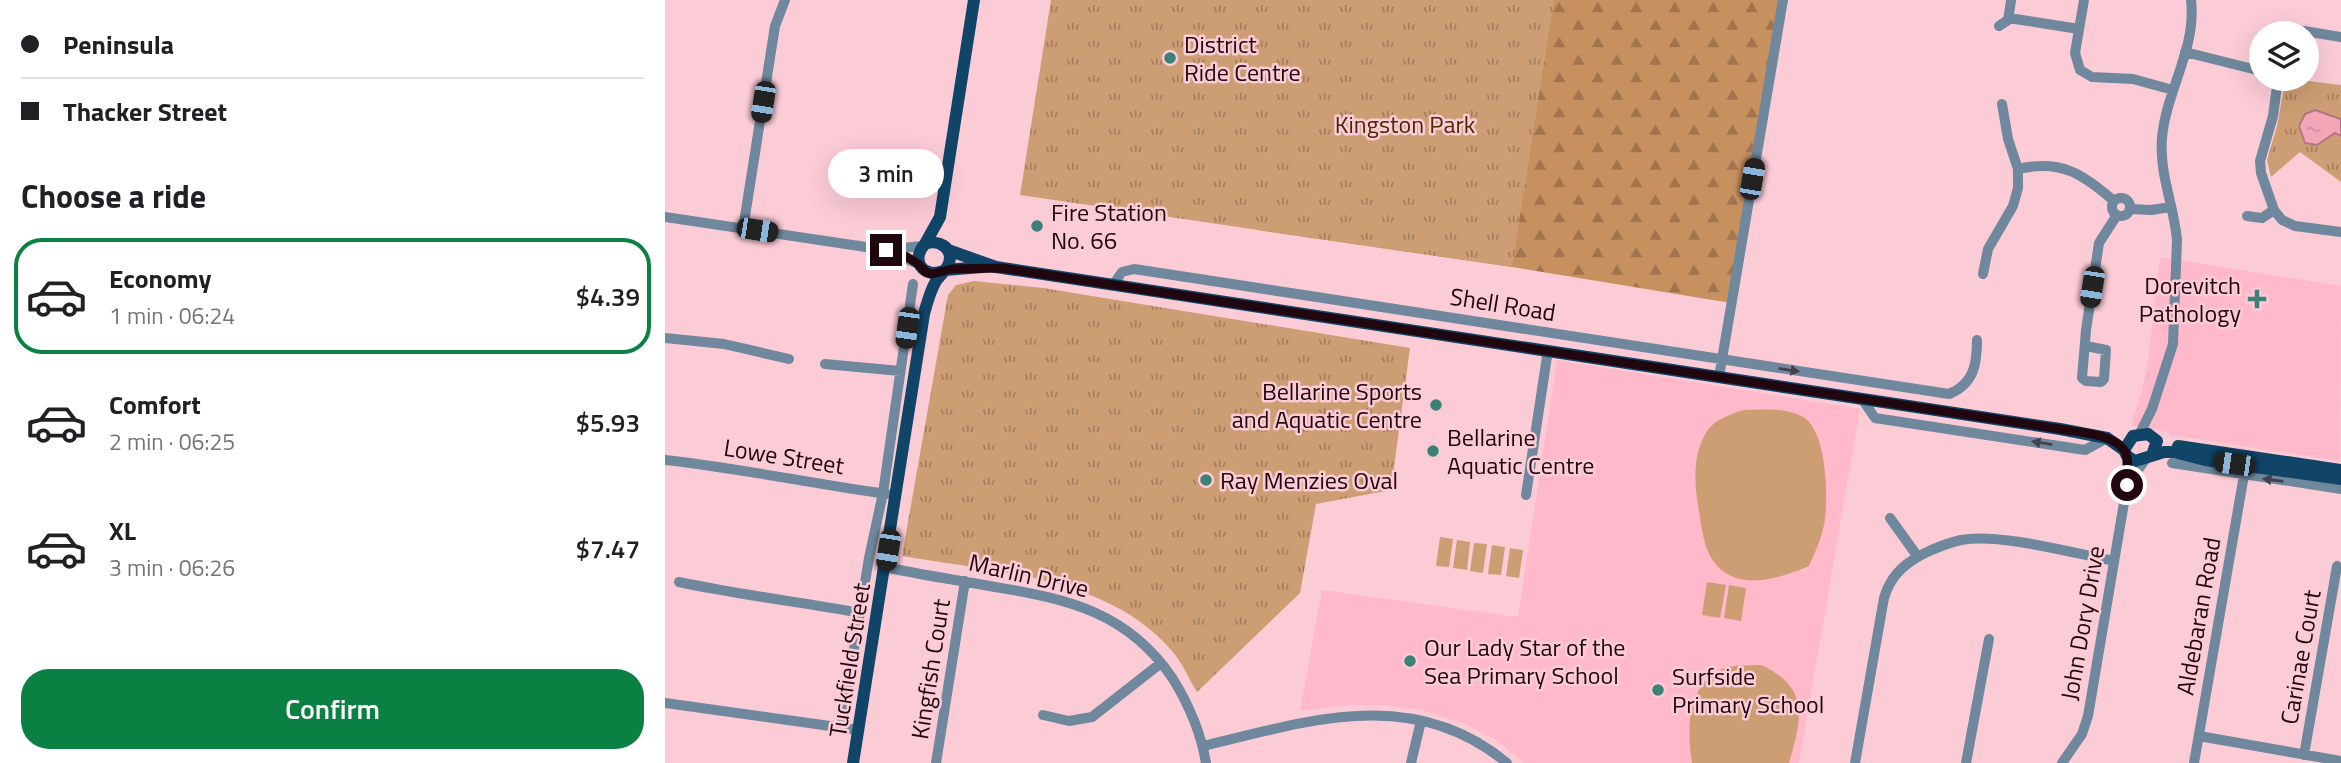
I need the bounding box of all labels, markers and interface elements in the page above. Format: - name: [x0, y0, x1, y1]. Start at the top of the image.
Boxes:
- map controls: [2249, 21, 2319, 91]
- button: layers: [2249, 21, 2319, 91]
- text: Peninsula: [63, 25, 174, 64]
- place label: District Ride Centre: [1184, 26, 1301, 90]
- marker: District Ride Centre: [1162, 50, 1178, 66]
- car: [750, 80, 777, 124]
- text: Thacker Street: [63, 92, 227, 131]
- park label: Kingston Park: [1335, 106, 1476, 142]
- callout: 3 min: [828, 148, 944, 198]
- text: 3 min: [858, 156, 914, 191]
- car: [1739, 156, 1766, 202]
- text: Choose a ride: [21, 172, 206, 220]
- place label: Fire Station No. 66: [1051, 194, 1167, 258]
- car: [735, 216, 780, 244]
- marker: Fire Station No. 66: [1029, 218, 1045, 234]
- route end: [870, 234, 902, 266]
- text: Economy: [109, 259, 211, 298]
- icon: car: [25, 265, 88, 328]
- car: [2079, 265, 2106, 309]
- place label: Dorevitch Pathology: [2139, 267, 2241, 331]
- text: $4.39: [576, 277, 640, 316]
- street label: Shell Road: [1448, 278, 1558, 330]
- marker: Dorevitch Pathology: [2247, 289, 2267, 309]
- text: 1 min · 06:24: [109, 298, 235, 333]
- car: [894, 306, 921, 350]
- one-way arrow: [1778, 365, 1800, 376]
- place label: Bellarine Sports and Aquatic Centre: [1232, 373, 1422, 437]
- text: Comfort: [109, 385, 201, 424]
- icon: car: [25, 391, 88, 454]
- marker: Bellarine Sports and Aquatic Centre: [1428, 397, 1444, 413]
- text: $5.93: [576, 403, 640, 442]
- place label: Bellarine Aquatic Centre: [1447, 419, 1594, 483]
- text: 2 min · 06:25: [109, 424, 235, 459]
- street label: Lowe Street: [721, 429, 847, 483]
- one-way arrow: [2031, 438, 2053, 449]
- marker: Bellarine Aquatic Centre: [1425, 443, 1441, 459]
- car: [2212, 451, 2257, 477]
- place label: Ray Menzies Oval: [1220, 462, 1398, 498]
- route start: [2111, 469, 2143, 501]
- marker: Ray Menzies Oval: [1198, 472, 1214, 488]
- one-way arrow: [2262, 474, 2284, 485]
- text: XL: [109, 511, 136, 550]
- icon: car: [25, 517, 88, 580]
- car: [875, 528, 902, 572]
- text: $7.47: [576, 529, 640, 568]
- street label: Aldebaran Road: [2166, 534, 2230, 698]
- street label: John Dory Drive: [2051, 543, 2113, 703]
- street label: Marlin Drive: [966, 544, 1092, 606]
- text: 3 min · 06:26: [109, 550, 235, 585]
- street label: Tuckfield Street: [819, 580, 879, 740]
- street label: Carinae Court: [2270, 586, 2330, 727]
- street label: Kingfish Court: [901, 596, 959, 742]
- place label: Our Lady Star of the Sea Primary School: [1424, 629, 1625, 693]
- marker: Our Lady Star of the Sea Primary School: [1402, 653, 1418, 669]
- place label: Surfside Primary School: [1672, 658, 1824, 722]
- button: Confirm: [21, 669, 644, 749]
- marker: Surfside Primary School: [1650, 682, 1666, 698]

